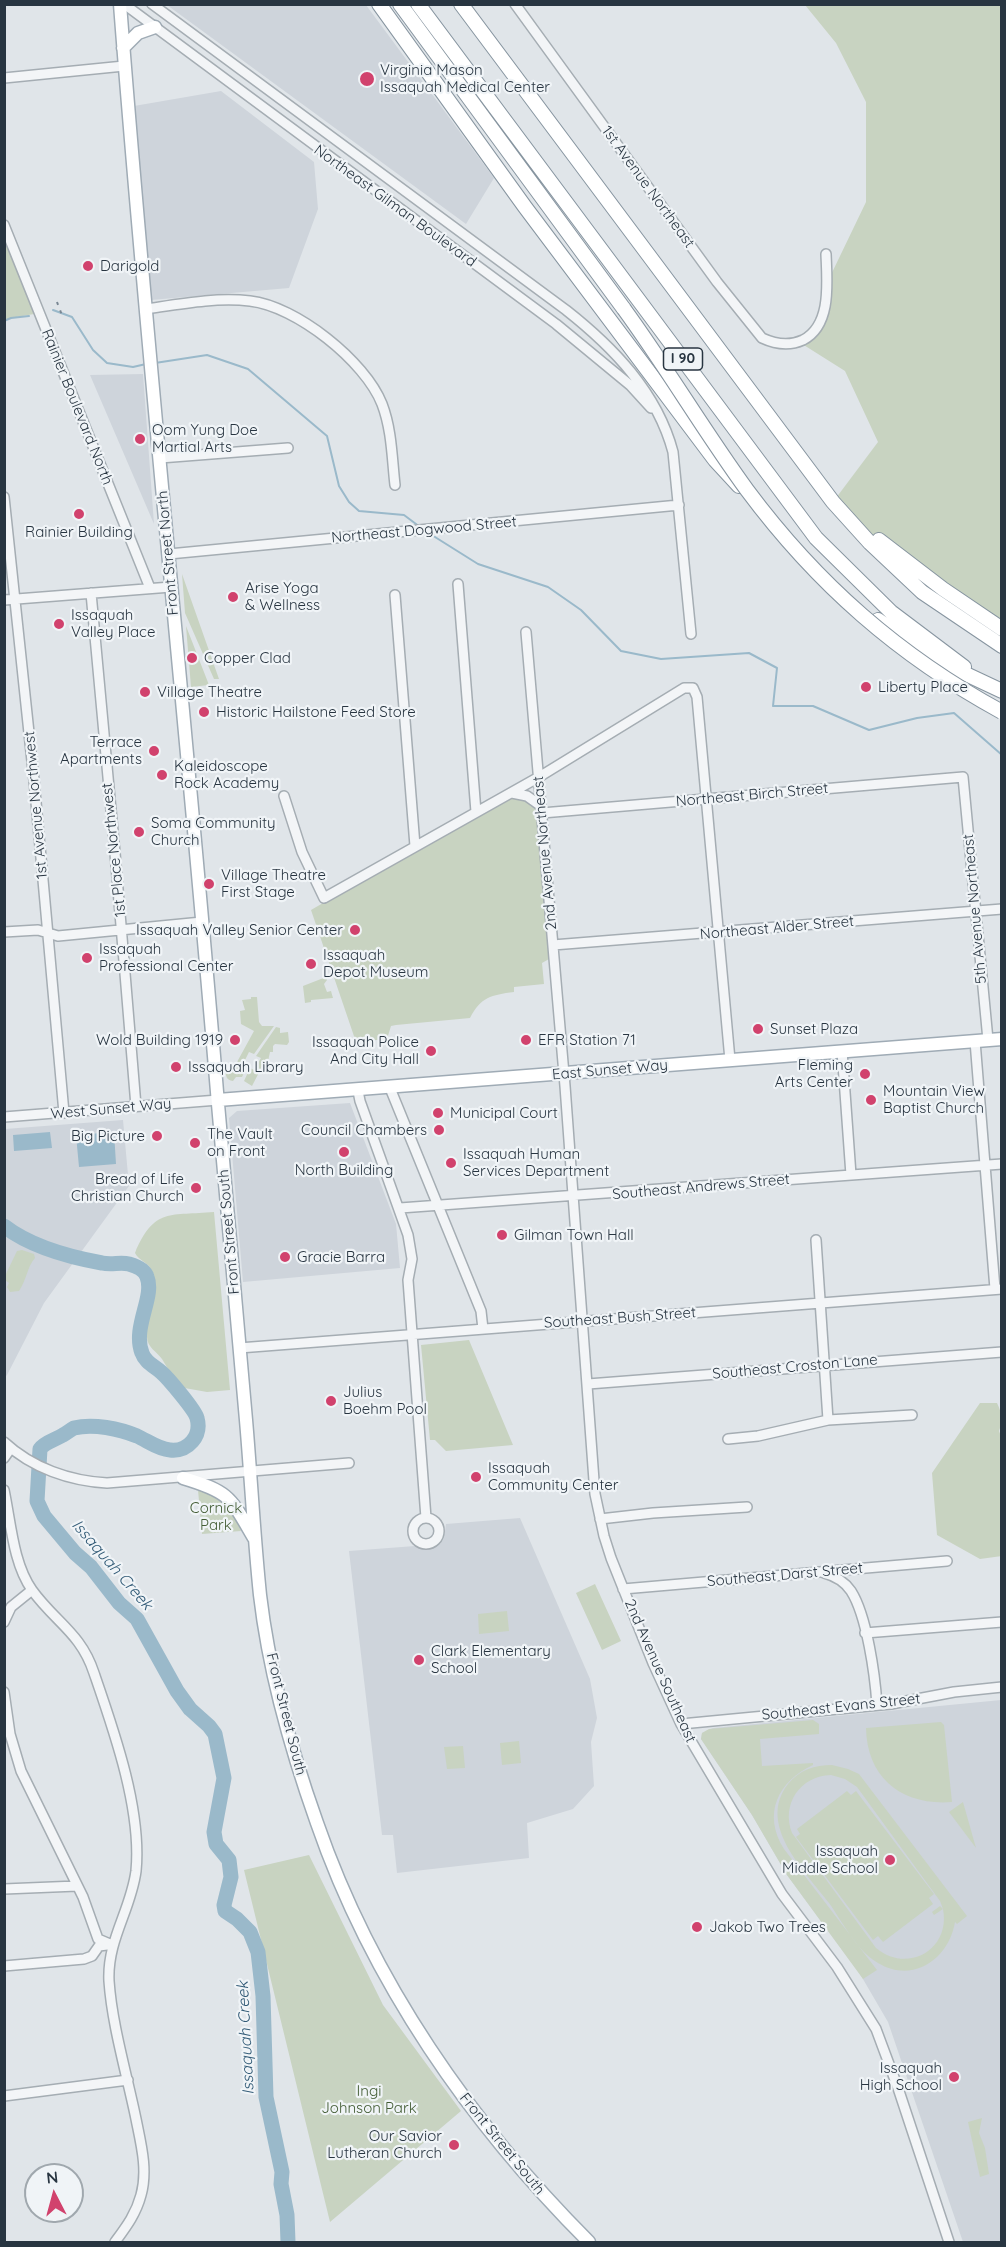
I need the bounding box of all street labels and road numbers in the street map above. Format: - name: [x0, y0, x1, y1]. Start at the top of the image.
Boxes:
- street label: 1st Avenue Northeast: [598, 123, 698, 251]
- street label: Northeast Gilman Boulevard: [310, 141, 480, 271]
- street label: Rainier Boulevard North: [37, 326, 117, 488]
- road number: I 90: [664, 348, 702, 370]
- street label: Front Street North: [154, 490, 182, 616]
- street label: Northeast Dogwood Street: [331, 513, 517, 547]
- street label: 1st Avenue Northwest: [21, 730, 51, 880]
- street label: 2nd Avenue Northeast: [529, 775, 561, 931]
- street label: Northeast Birch Street: [675, 779, 829, 811]
- street label: 1st Place Northwest: [98, 782, 130, 918]
- street label: 5th Avenue Northeast: [959, 833, 991, 985]
- street label: Northeast Alder Street: [699, 912, 855, 944]
- street label: East Sunset Way: [551, 1056, 669, 1084]
- street label: West Sunset Way: [50, 1095, 172, 1123]
- street label: Front Street South: [215, 1169, 243, 1295]
- street label: Southeast Andrews Street: [611, 1170, 791, 1204]
- street label: Southeast Bush Street: [543, 1304, 697, 1332]
- street label: Southeast Croston Lane: [712, 1351, 878, 1383]
- street label: Southeast Darst Street: [706, 1559, 864, 1591]
- street label: 2nd Avenue Southeast: [620, 1597, 700, 1745]
- street label: Front Street South: [262, 1651, 310, 1777]
- street label: Southeast Evans Street: [761, 1690, 921, 1724]
- street label: Front Street South: [456, 2090, 548, 2198]

